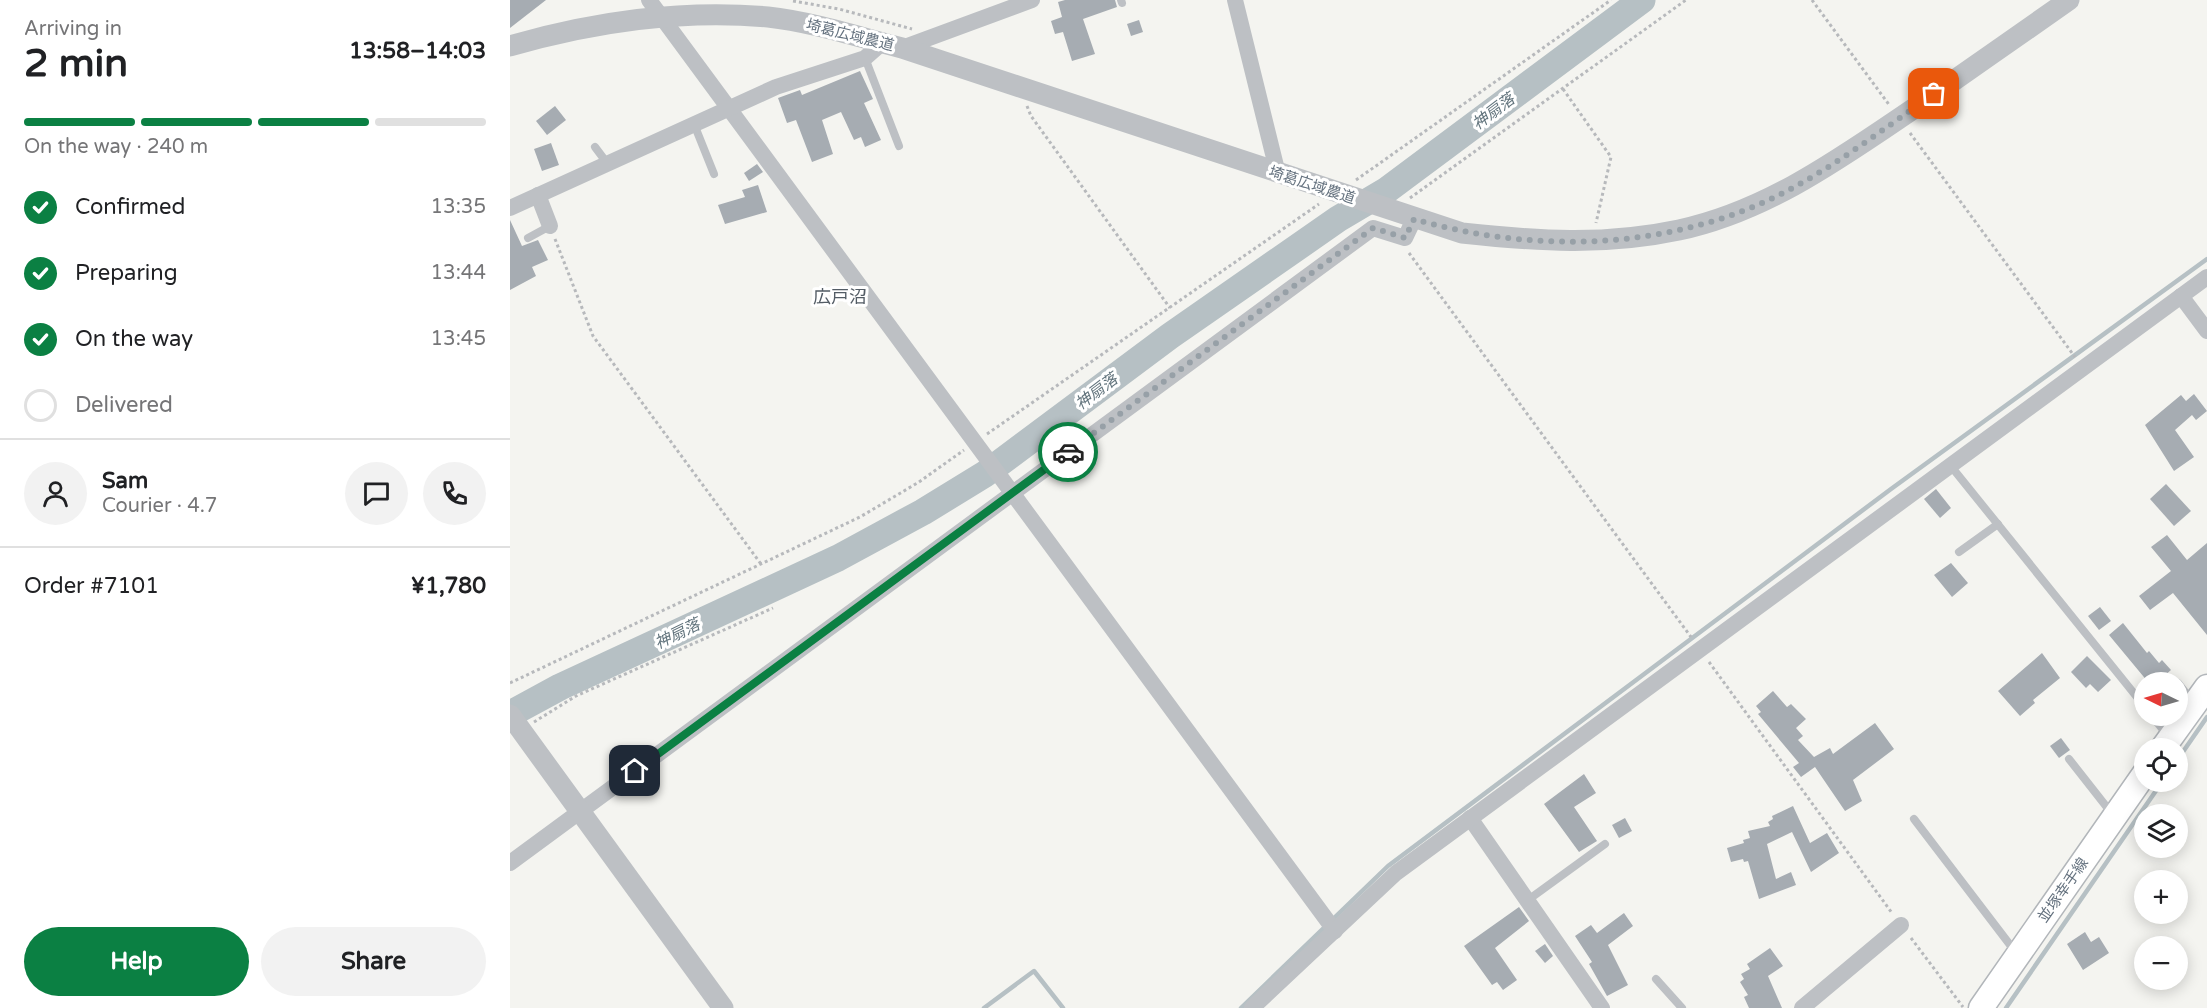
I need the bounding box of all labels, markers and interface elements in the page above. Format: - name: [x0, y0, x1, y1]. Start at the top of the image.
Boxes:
- street label: 埼葛広域農道: [804, 15, 896, 55]
- text: Arriving in: [24, 17, 122, 41]
- text: 13:58–14:03: [349, 38, 486, 64]
- text: 2 min: [24, 40, 128, 87]
- pin: [1908, 68, 1959, 119]
- icon: bag: [1917, 77, 1950, 110]
- water label: 神扇落: [1468, 88, 1521, 134]
- text: On the way · 240 m: [24, 135, 208, 159]
- street label: 埼葛広域農道: [1266, 163, 1358, 207]
- icon: check: [24, 191, 57, 224]
- text: Confirmed: [75, 194, 185, 220]
- text: 13:35: [431, 195, 486, 219]
- icon: check: [24, 257, 57, 290]
- text: Preparing: [75, 260, 178, 286]
- text: 13:44: [431, 261, 486, 285]
- district label: 広戸沼: [813, 286, 867, 308]
- icon: check: [24, 323, 57, 356]
- text: On the way: [75, 326, 193, 352]
- text: 13:45: [431, 327, 486, 351]
- water label: 神扇落: [1071, 368, 1124, 414]
- text: Delivered: [75, 392, 173, 418]
- courier: [1038, 422, 1098, 482]
- icon: car: [1052, 436, 1085, 469]
- button: person: [24, 462, 87, 525]
- button: chat: [345, 462, 408, 525]
- button: phone: [423, 462, 486, 525]
- text: Sam: [102, 468, 148, 494]
- text: Courier · 4.7: [102, 494, 217, 518]
- text: Order #7101: [24, 573, 159, 599]
- text: ¥1,780: [411, 573, 486, 599]
- water label: 神扇落: [651, 613, 706, 653]
- north arrow: [2134, 672, 2188, 726]
- map controls: [2134, 672, 2188, 990]
- button: locate: [2134, 738, 2188, 792]
- pin: [609, 745, 660, 796]
- icon: home: [618, 754, 651, 787]
- button: layers: [2134, 804, 2188, 858]
- street label: 並塚幸手線: [2034, 854, 2092, 926]
- button: +: [2134, 870, 2188, 924]
- button: Help: [24, 927, 249, 996]
- button: Share: [261, 927, 486, 996]
- button: −: [2134, 936, 2188, 990]

